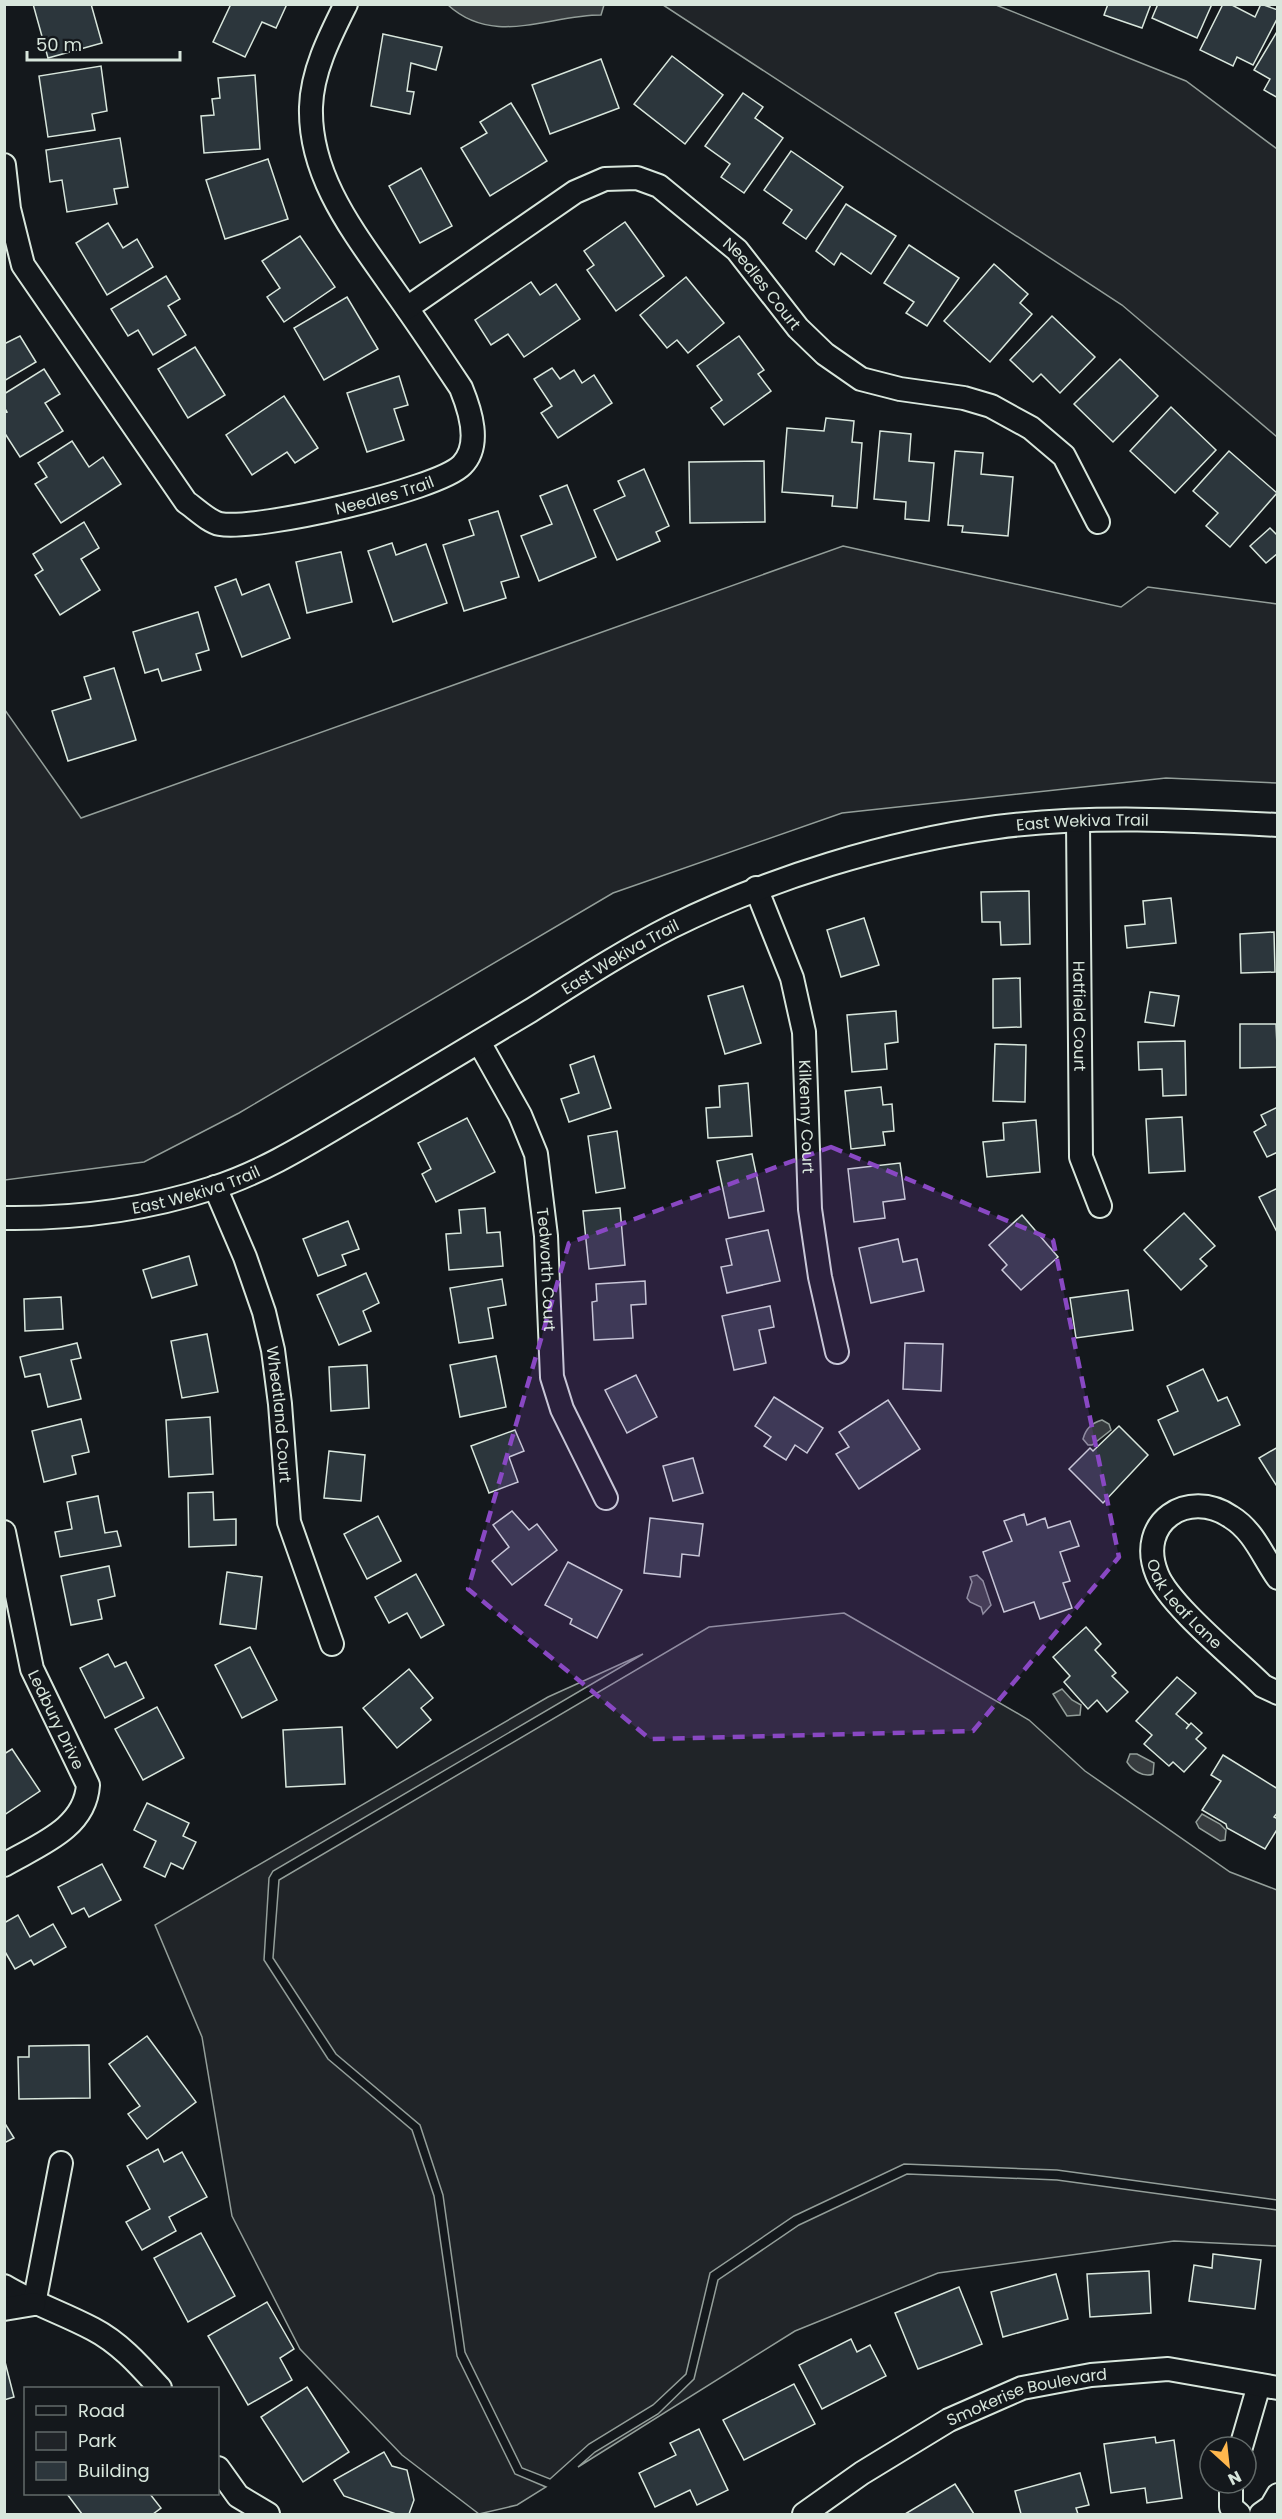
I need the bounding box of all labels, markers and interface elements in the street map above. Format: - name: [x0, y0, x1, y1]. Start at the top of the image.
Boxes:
- scale bar: [27, 24, 180, 62]
- text: 50 m: [36, 32, 82, 57]
- street label: Needles Court: [718, 232, 807, 335]
- street label: Needles Trail: [333, 470, 437, 520]
- street label: East Wekiva Trail: [1015, 808, 1149, 836]
- street label: East Wekiva Trail: [557, 913, 683, 1000]
- street label: Hatfield Court: [1068, 961, 1092, 1072]
- street label: Kilkenny Court: [793, 1059, 820, 1174]
- street label: East Wekiva Trail: [130, 1159, 264, 1219]
- street label: Tedworth Court: [531, 1206, 562, 1332]
- street label: Wheatland Court: [261, 1345, 297, 1484]
- street label: Oak Leaf Lane: [1141, 1556, 1227, 1654]
- street label: Ledbury Drive: [23, 1666, 90, 1773]
- street label: Smokerise Boulevard: [943, 2362, 1108, 2431]
- legend: [24, 2387, 219, 2495]
- text: Road: [78, 2398, 125, 2423]
- text: Park: [78, 2428, 117, 2453]
- north arrow: [1198, 2435, 1258, 2495]
- text: Building: [78, 2458, 150, 2483]
- text: N: [1224, 2465, 1245, 2491]

